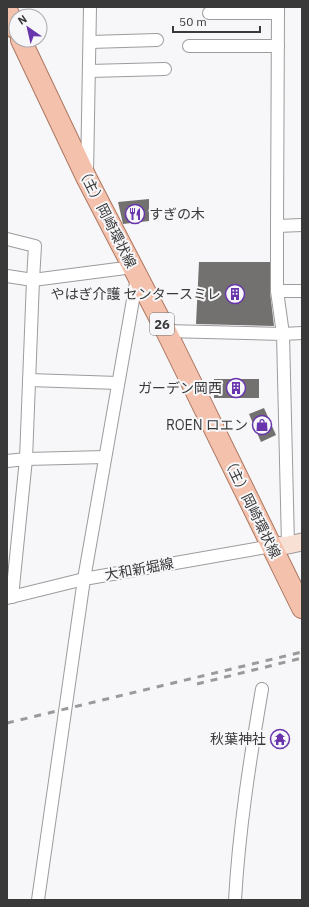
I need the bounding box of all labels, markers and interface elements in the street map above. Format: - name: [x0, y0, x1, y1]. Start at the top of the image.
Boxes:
- north arrow: [8, 8, 48, 48]
- scale bar: [173, 8, 260, 34]
- text: N: [15, 12, 30, 28]
- text: 50 m: [179, 14, 207, 29]
- street label: （主）岡崎環状線: [74, 163, 140, 271]
- restaurant icon: すぎの木: [124, 203, 146, 225]
- place label: すぎの木: [149, 205, 205, 223]
- building icon: やはぎ介護 センタースミレ: [224, 283, 246, 305]
- place label: やはぎ介護 センタースミレ: [50, 285, 221, 303]
- road number: 26: [150, 313, 174, 335]
- building icon: ガーデン岡西: [225, 377, 247, 399]
- place label: ガーデン岡西: [138, 379, 222, 397]
- shop icon: ROEN ロエン: [251, 414, 273, 436]
- place label: ROEN ロエン: [166, 416, 248, 434]
- street label: （主）岡崎環状線: [219, 453, 285, 561]
- street label: 大和新堀線: [103, 554, 175, 584]
- temple icon: 秋葉神社: [269, 728, 291, 750]
- place label: 秋葉神社: [210, 730, 266, 748]

